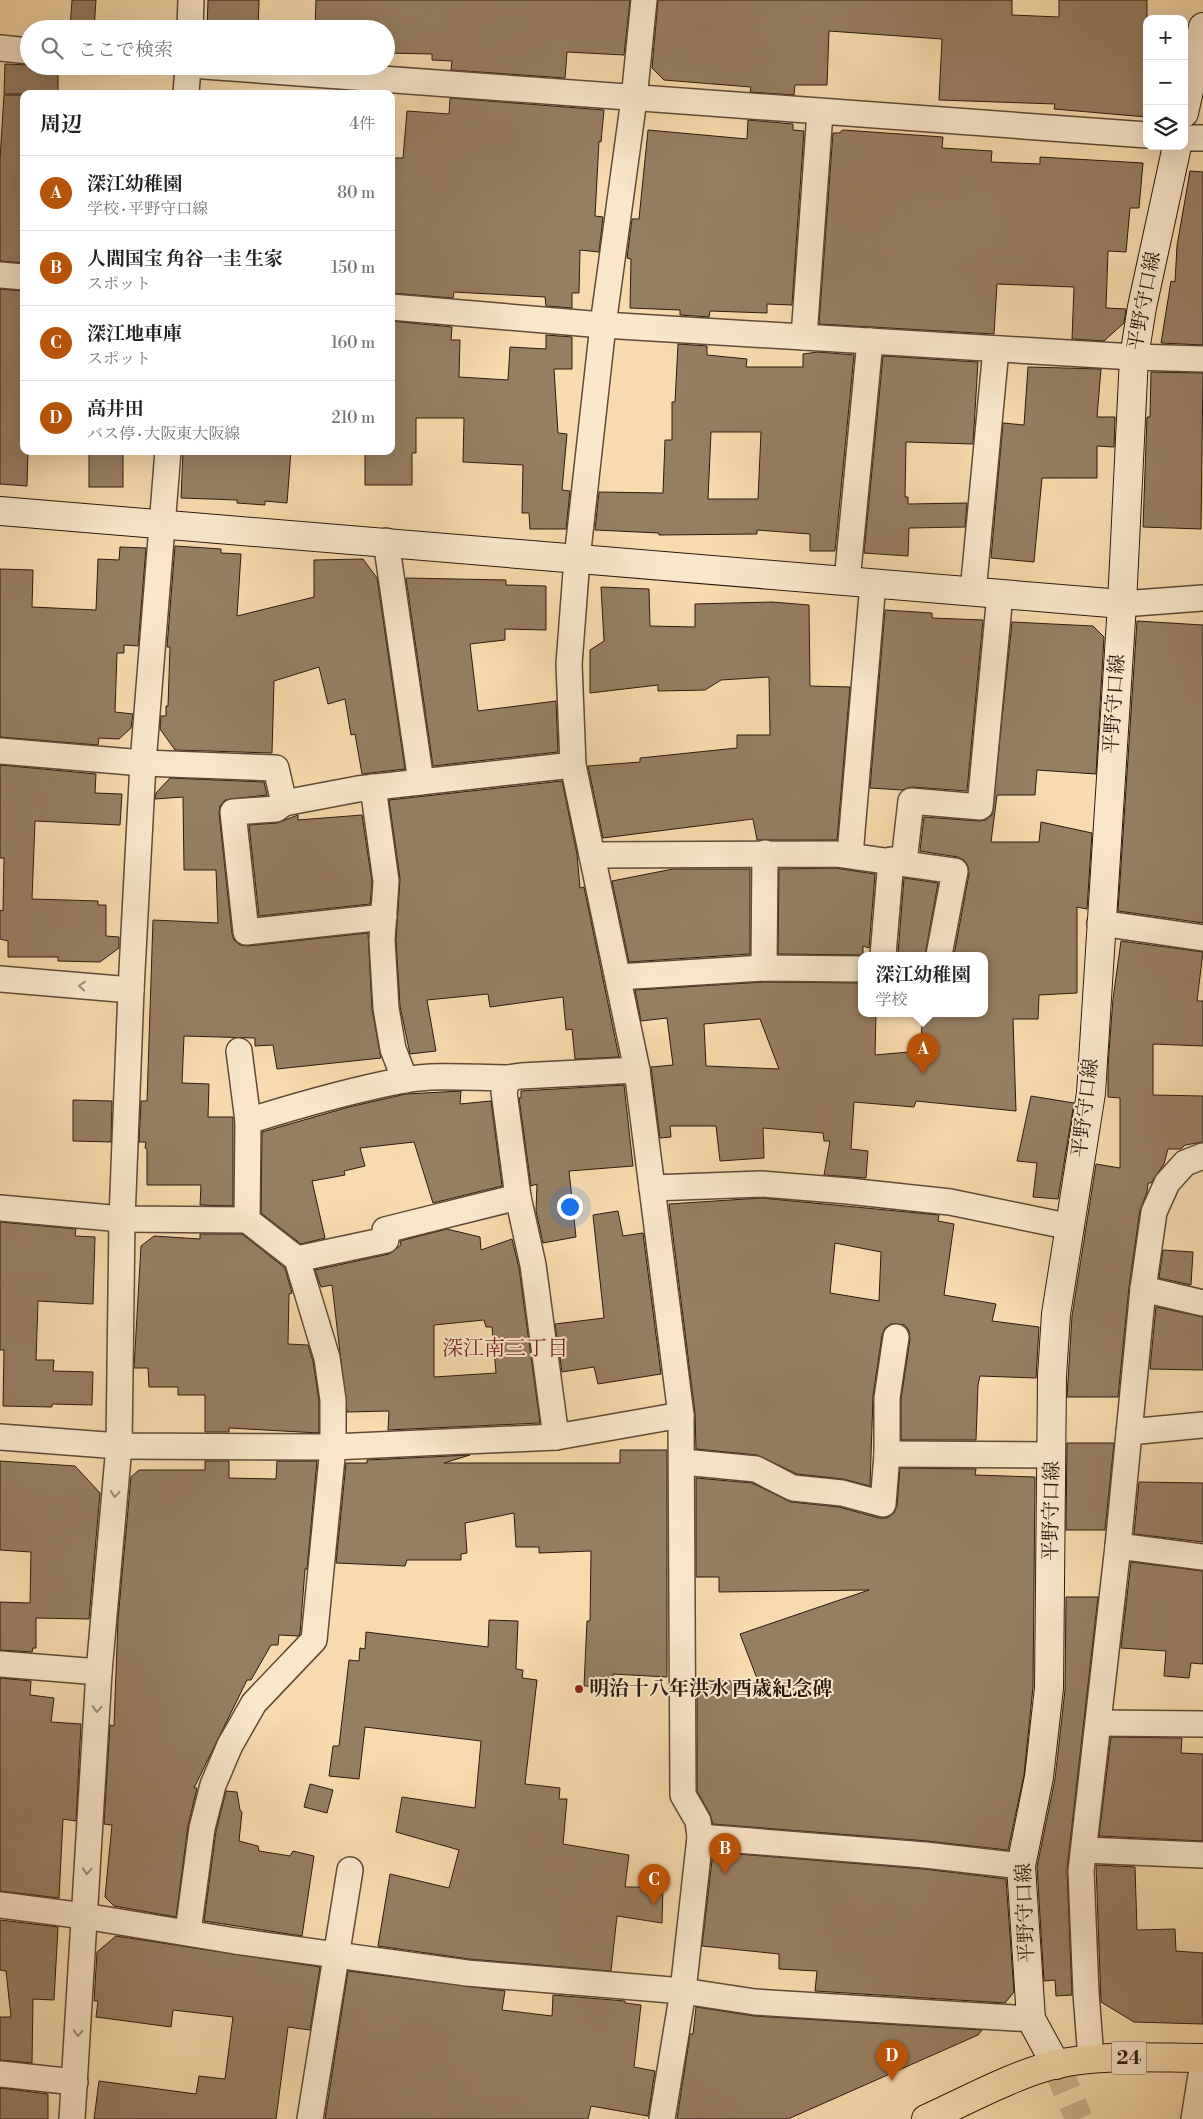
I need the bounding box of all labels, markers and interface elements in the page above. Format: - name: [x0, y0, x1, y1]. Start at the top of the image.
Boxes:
- map controls: [1143, 15, 1188, 150]
- button: +: [1143, 15, 1188, 60]
- search box: [20, 20, 395, 75]
- icon: search: [38, 34, 66, 62]
- text: ここで検索: [78, 38, 173, 62]
- button: −: [1143, 60, 1188, 105]
- button: layers: [1143, 105, 1188, 150]
- text: 周辺: [40, 112, 82, 138]
- text: 4件: [349, 114, 375, 134]
- text: 深江幼稚園: [87, 172, 182, 196]
- text: A: [50, 183, 62, 203]
- text: 80 m: [337, 183, 375, 203]
- text: 学校 · 平野守口線: [87, 199, 208, 219]
- text: 人間国宝 角谷一圭 生家: [87, 247, 283, 271]
- street label: 平野守口線: [1123, 250, 1167, 352]
- text: B: [50, 258, 62, 278]
- text: 150 m: [331, 258, 375, 278]
- text: スポット: [87, 274, 151, 294]
- text: 深江地車庫: [87, 322, 182, 346]
- text: C: [50, 333, 62, 353]
- text: 160 m: [331, 333, 375, 353]
- text: スポット: [87, 349, 151, 369]
- text: 高井田: [87, 397, 144, 421]
- text: D: [50, 408, 62, 428]
- text: 210 m: [331, 408, 375, 428]
- text: バス停 · 大阪東大阪線: [87, 424, 240, 444]
- street label: 平野守口線: [1099, 653, 1131, 755]
- popup: [858, 952, 988, 1017]
- text: 深江幼稚園: [875, 963, 971, 987]
- one-way arrow: [78, 980, 86, 991]
- text: 学校: [875, 990, 908, 1010]
- pin: A: [907, 1033, 939, 1074]
- street label: 平野守口線: [1067, 1057, 1105, 1159]
- your location: [557, 1194, 583, 1220]
- district label: 深江南三丁目: [442, 1336, 568, 1362]
- street label: 平野守口線: [1039, 1461, 1065, 1561]
- one-way arrow: [110, 1491, 121, 1499]
- place label: 明治十八年洪水 酉歳紀念碑: [589, 1677, 832, 1702]
- marker: 明治十八年洪水 酉歳紀念碑: [573, 1683, 585, 1695]
- one-way arrow: [91, 1705, 102, 1713]
- pin: B: [709, 1833, 741, 1874]
- street label: 平野守口線: [1012, 1863, 1040, 1963]
- pin: C: [638, 1864, 670, 1905]
- one-way arrow: [81, 1867, 92, 1875]
- one-way arrow: [73, 2030, 83, 2037]
- pin: D: [876, 2040, 908, 2081]
- road number: 24: [1112, 2042, 1146, 2074]

